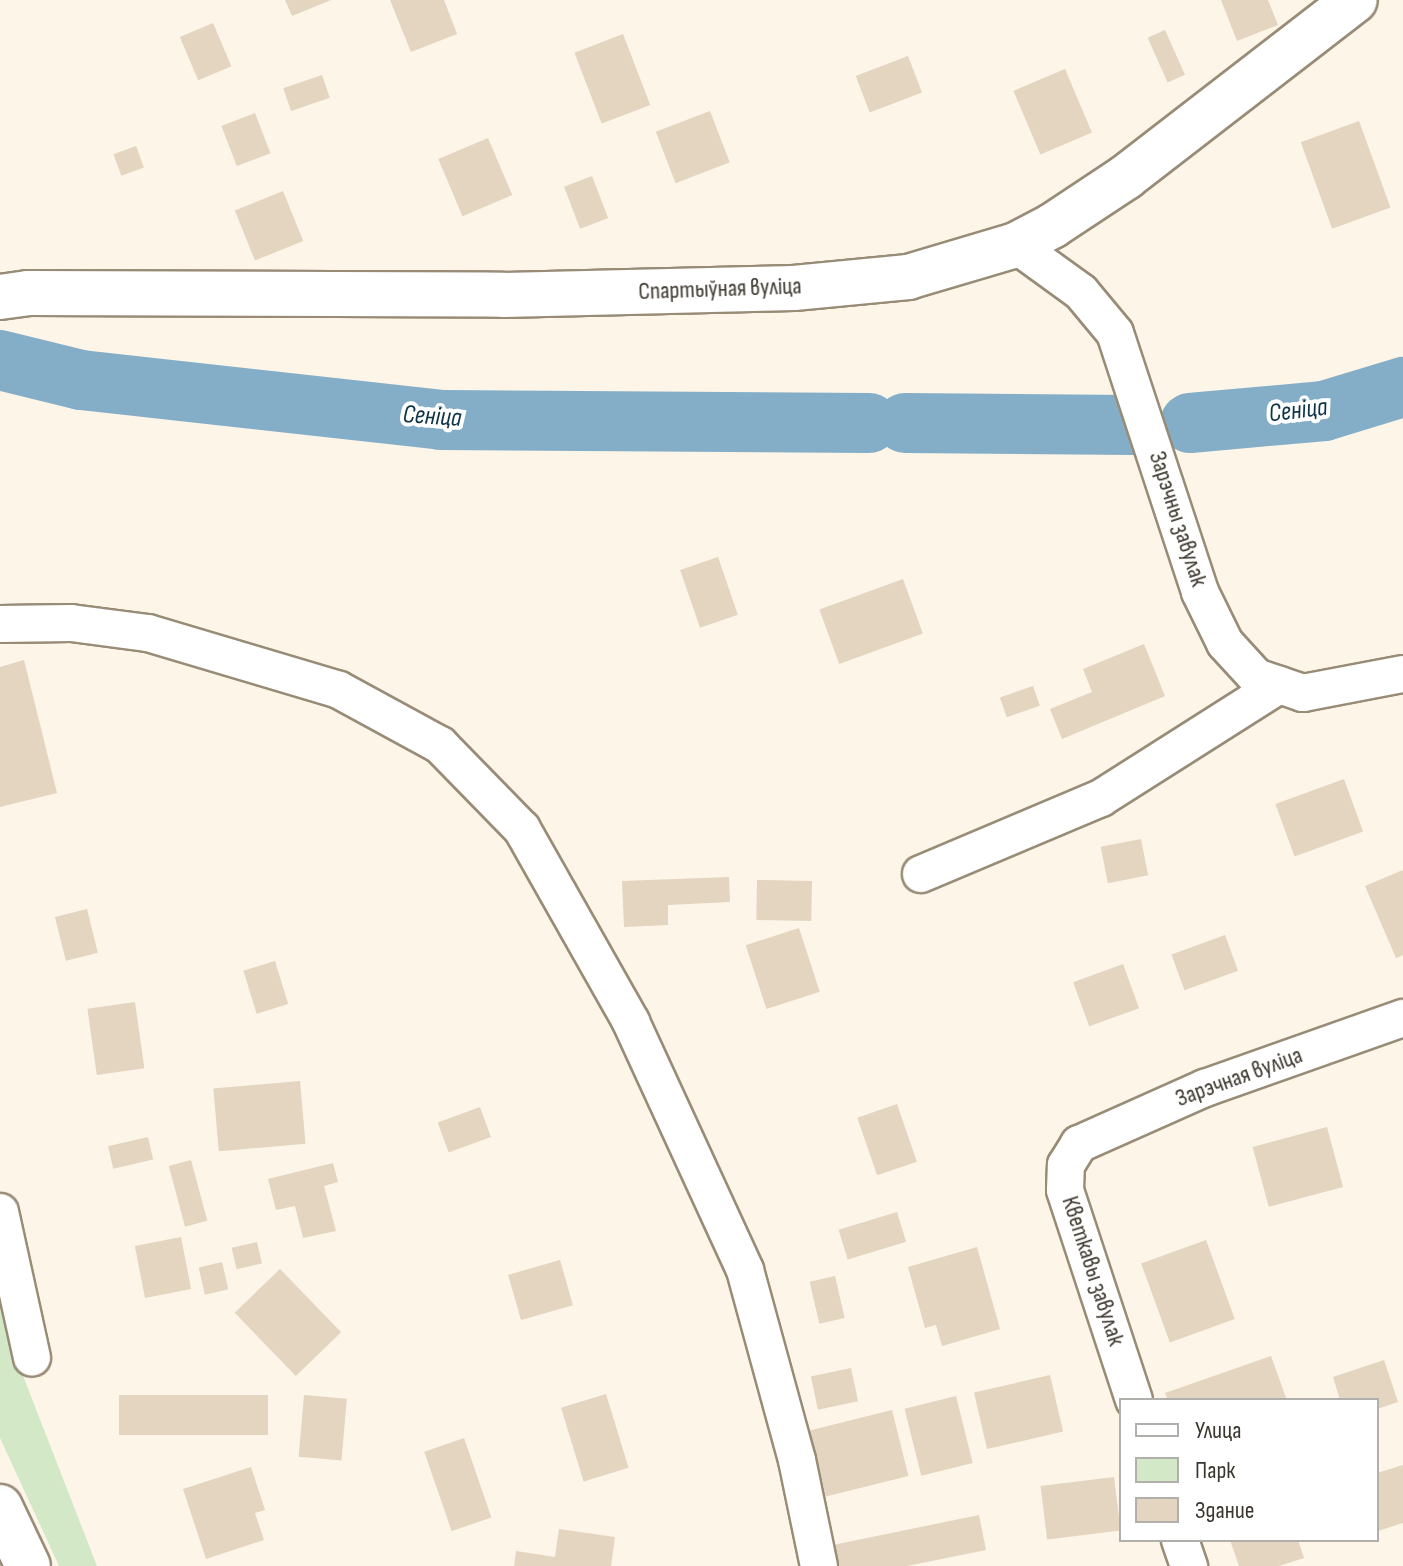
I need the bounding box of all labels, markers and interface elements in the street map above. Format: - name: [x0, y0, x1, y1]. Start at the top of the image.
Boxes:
- street label: Спартыўная вуліца: [638, 272, 802, 306]
- water label: Сеніца: [1267, 392, 1329, 430]
- water label: Сеніца: [402, 399, 462, 435]
- street label: Зарэчны завулак: [1143, 448, 1213, 590]
- street label: Зарэчная вуліца: [1172, 1041, 1306, 1113]
- street label: Кветкавы завулак: [1055, 1193, 1131, 1349]
- legend: [1119, 1398, 1379, 1542]
- text: Улица: [1195, 1416, 1241, 1445]
- text: Парк: [1195, 1456, 1235, 1485]
- text: Здание: [1195, 1496, 1254, 1525]

